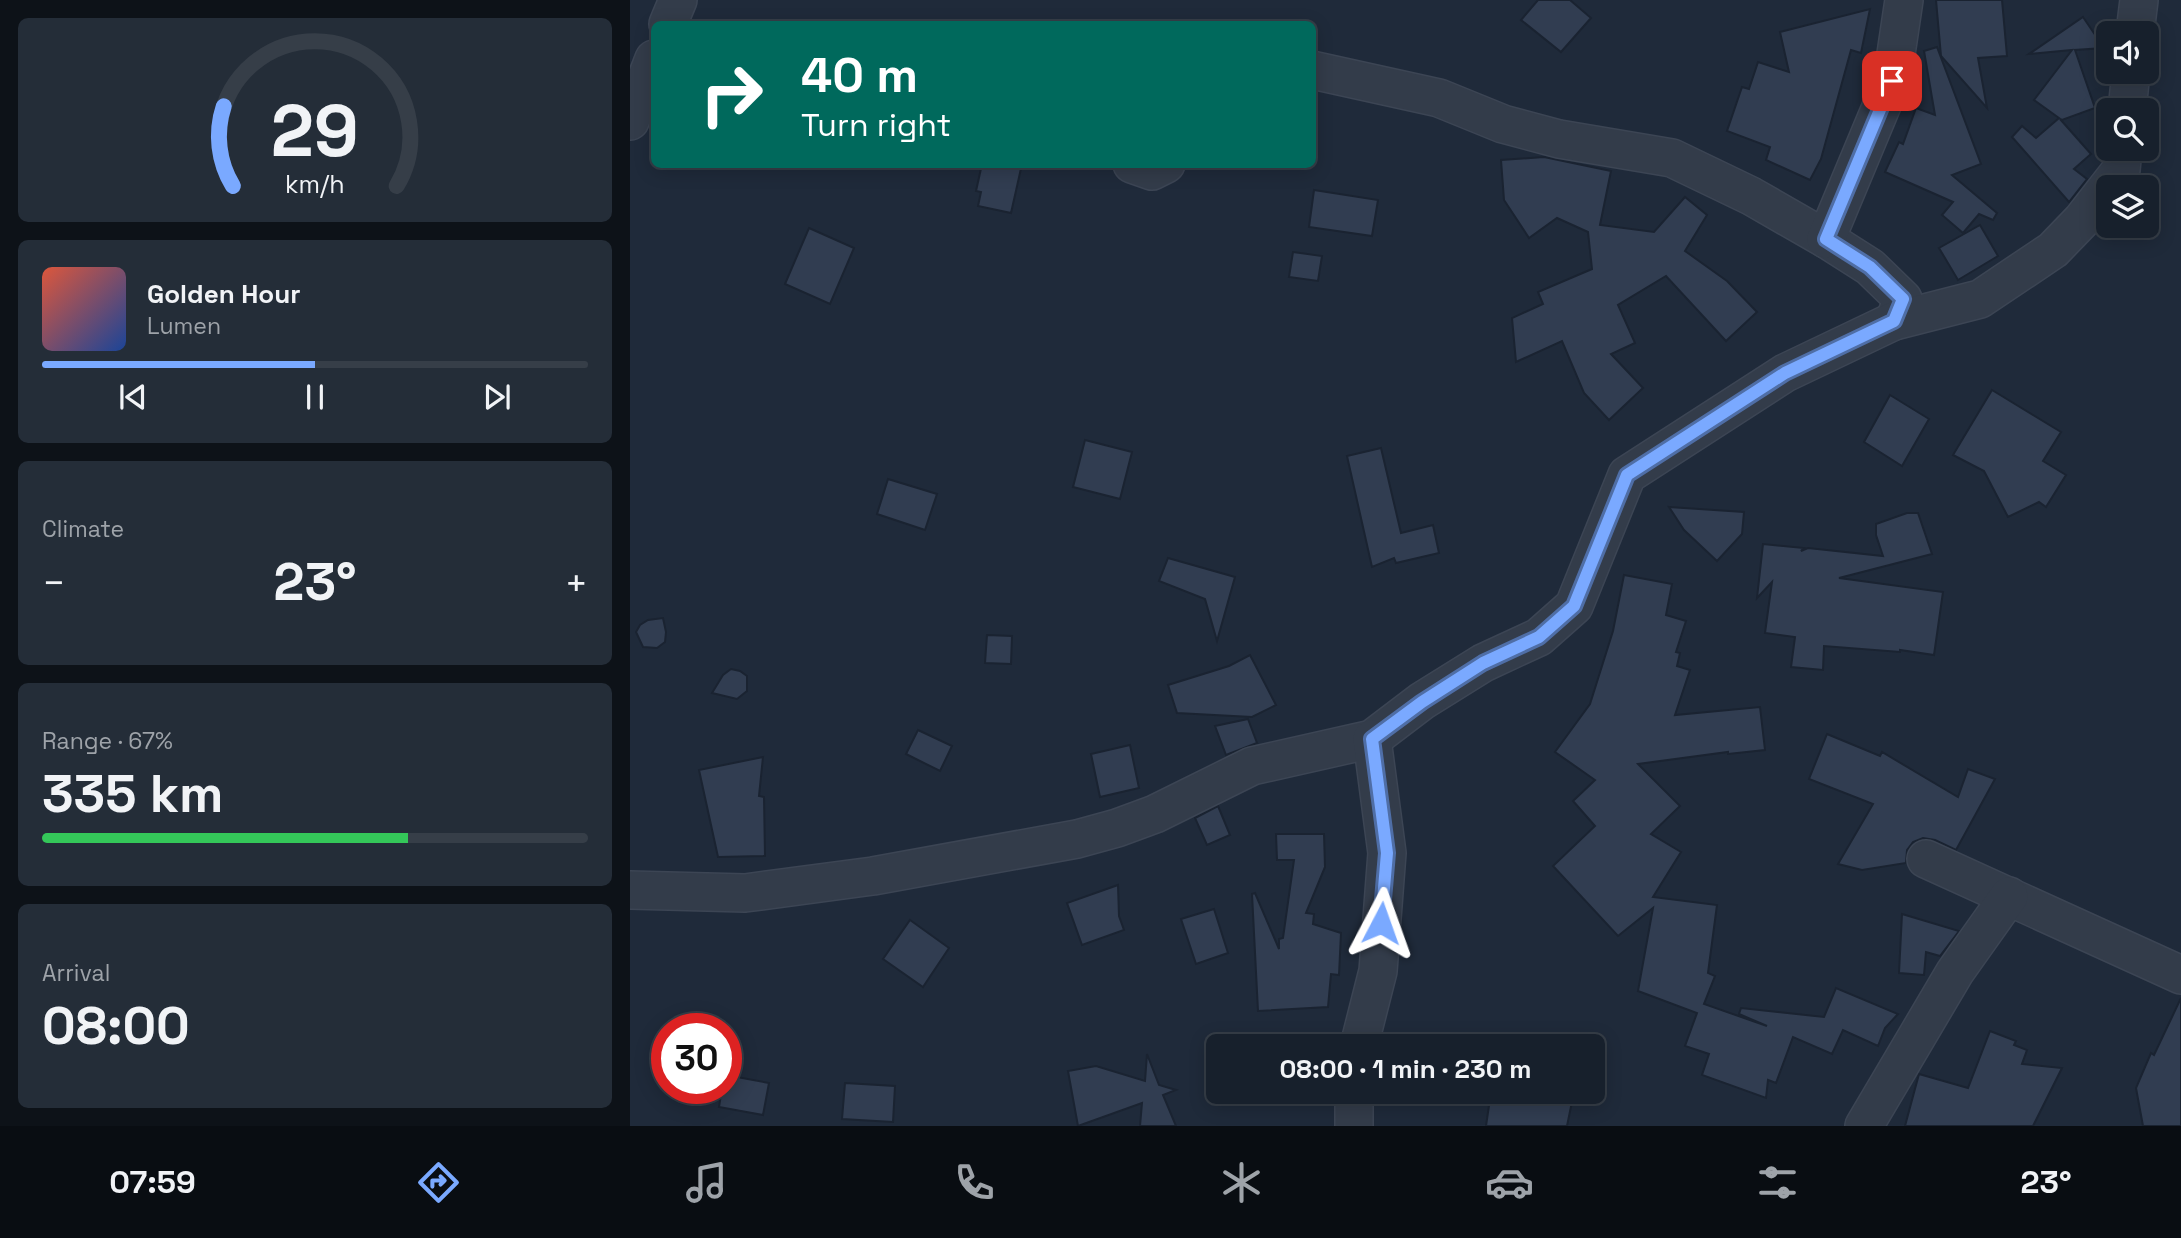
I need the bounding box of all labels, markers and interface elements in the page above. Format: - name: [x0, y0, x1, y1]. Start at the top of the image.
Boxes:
- map controls: [2096, 21, 2159, 238]
- button: sound: [2096, 21, 2159, 84]
- text: 40 m: [801, 44, 918, 106]
- icon: right: [686, 49, 777, 140]
- pin: [1862, 51, 1922, 111]
- icon: arrive: [1873, 62, 1911, 100]
- text: 29: [271, 84, 359, 177]
- button: search: [2096, 98, 2159, 161]
- text: Turn right: [801, 105, 951, 145]
- text: km/h: [285, 168, 345, 200]
- button: layers: [2096, 175, 2159, 238]
- text: Golden Hour: [147, 277, 301, 311]
- text: Lumen: [147, 311, 221, 341]
- icon: previous: [114, 378, 152, 416]
- icon: pause: [296, 378, 334, 416]
- icon: next: [478, 378, 516, 416]
- text: Climate: [42, 514, 124, 544]
- text: 23°: [274, 549, 357, 615]
- text: −: [42, 559, 66, 607]
- text: +: [564, 559, 588, 607]
- text: Range · 67%: [42, 726, 173, 756]
- text: 335 km: [42, 761, 223, 827]
- position arrow: [1344, 886, 1418, 960]
- text: Arrival: [42, 958, 110, 988]
- text: 08:00: [42, 993, 190, 1059]
- speed limit sign: 30: [651, 1013, 742, 1104]
- text: 08:00 · 1 min · 230 m: [1279, 1052, 1532, 1086]
- icon: directions: [414, 1158, 463, 1207]
- icon: music: [682, 1158, 731, 1207]
- icon: phone: [950, 1158, 999, 1207]
- icon: climate: [1217, 1158, 1266, 1207]
- icon: car: [1485, 1158, 1534, 1207]
- icon: filters: [1753, 1158, 1802, 1207]
- text: 07:59: [109, 1162, 196, 1202]
- text: 23°: [2021, 1162, 2072, 1202]

